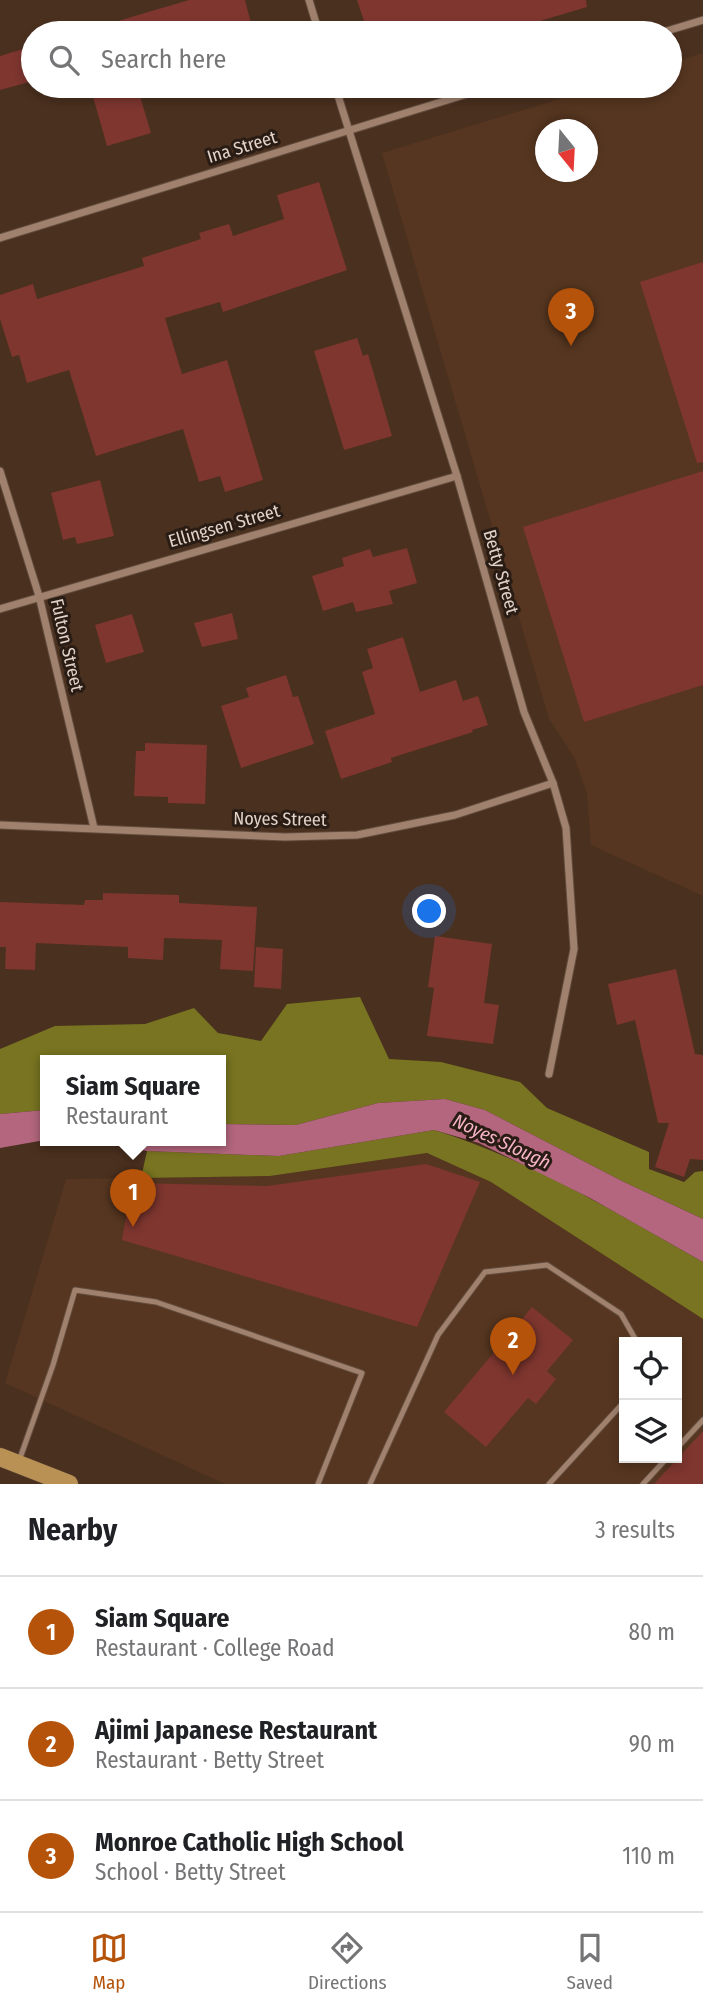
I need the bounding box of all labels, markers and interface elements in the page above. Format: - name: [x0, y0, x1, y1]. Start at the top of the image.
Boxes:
- search box: [21, 21, 682, 98]
- icon: search: [45, 41, 83, 79]
- text: Search here: [101, 44, 226, 75]
- north arrow: [535, 119, 598, 182]
- street label: Ina Street: [205, 126, 280, 168]
- pin: 3: [548, 288, 594, 346]
- street label: Ellingsen Street: [166, 500, 282, 552]
- street label: Betty Street: [478, 527, 524, 617]
- street label: Fulton Street: [46, 597, 88, 694]
- street label: Noyes Street: [233, 807, 327, 831]
- your location: [412, 894, 446, 928]
- popup: [40, 1055, 226, 1146]
- text: Siam Square: [66, 1071, 200, 1102]
- text: Restaurant: [66, 1102, 168, 1130]
- water label: Noyes Slough: [449, 1109, 554, 1174]
- pin: 1: [110, 1169, 156, 1227]
- pin: 2: [490, 1317, 536, 1375]
- map controls: [619, 1337, 682, 1463]
- button: locate: [619, 1337, 682, 1400]
- button: layers: [619, 1400, 682, 1463]
- text: Nearby: [28, 1512, 117, 1548]
- text: 3 results: [595, 1516, 675, 1544]
- text: Siam Square: [95, 1603, 229, 1634]
- text: 1: [46, 1618, 56, 1646]
- text: 80 m: [628, 1618, 675, 1646]
- text: Restaurant · College Road: [95, 1634, 335, 1662]
- text: Ajimi Japanese Restaurant: [95, 1715, 377, 1746]
- text: 2: [46, 1730, 56, 1758]
- text: 90 m: [629, 1730, 675, 1758]
- text: Restaurant · Betty Street: [95, 1746, 324, 1774]
- text: Monroe Catholic High School: [95, 1827, 404, 1858]
- text: 3: [46, 1842, 56, 1870]
- text: 110 m: [622, 1842, 675, 1870]
- text: School · Betty Street: [95, 1858, 285, 1886]
- tab: Map: [90, 1929, 128, 1994]
- tab: Directions: [308, 1929, 387, 1994]
- tab: Saved: [567, 1929, 613, 1994]

